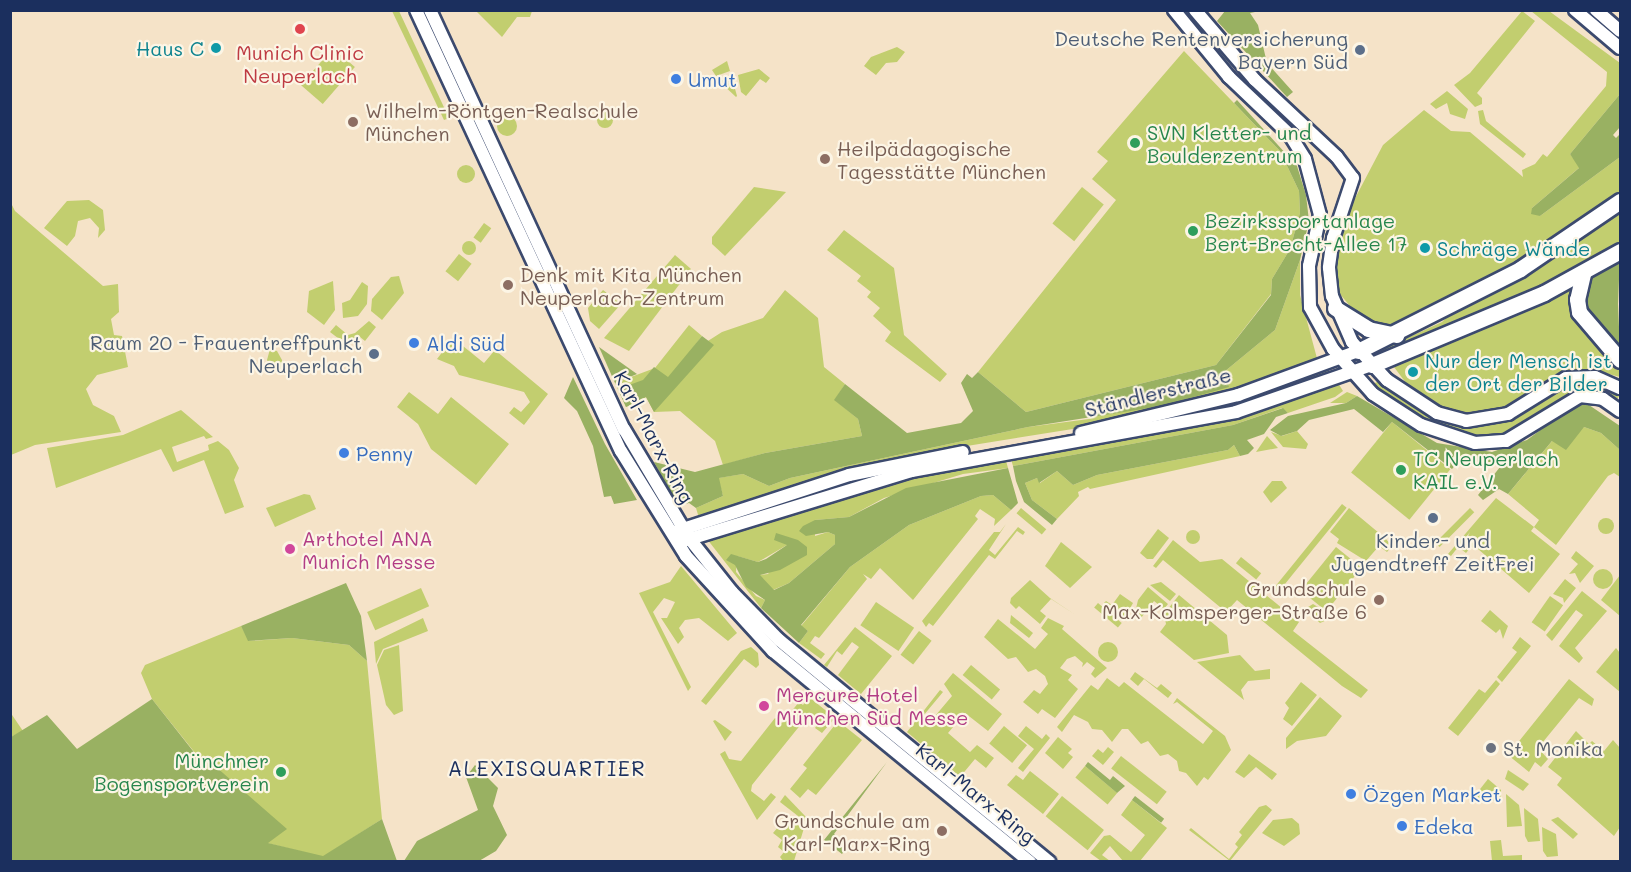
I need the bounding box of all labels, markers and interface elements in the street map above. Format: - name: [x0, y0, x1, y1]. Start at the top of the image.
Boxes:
- marker: Munich Clinic Neuperlach: [291, 20, 309, 38]
- place label: Deutsche Rentenversicherung Bayern Süd: [1054, 27, 1348, 74]
- place label: Haus C: [136, 36, 204, 60]
- place label: Munich Clinic Neuperlach: [236, 40, 364, 87]
- marker: Haus C: [209, 41, 223, 55]
- marker: Deutsche Rentenversicherung Bayern Süd: [1353, 43, 1367, 57]
- place label: Umut: [688, 67, 737, 91]
- marker: Umut: [669, 72, 683, 86]
- place label: Wilhelm-Röntgen-Realschule München: [365, 98, 639, 145]
- marker: Wilhelm-Röntgen-Realschule München: [346, 115, 360, 129]
- place label: SVN Kletter- und Boulderzentrum: [1147, 120, 1311, 167]
- place label: Heilpädagogische Tagesstätte München: [837, 136, 1046, 183]
- marker: SVN Kletter- und Boulderzentrum: [1128, 136, 1142, 150]
- marker: Heilpädagogische Tagesstätte München: [818, 152, 832, 166]
- place label: Bezirkssportanlage Bert-Brecht-Allee 17: [1205, 208, 1407, 255]
- marker: Bezirkssportanlage Bert-Brecht-Allee 17: [1186, 224, 1200, 238]
- place label: Schräge Wände: [1437, 236, 1590, 260]
- marker: Schräge Wände: [1418, 241, 1432, 255]
- place label: Denk mit Kita München Neuperlach-Zentrum: [520, 262, 742, 309]
- marker: Denk mit Kita München Neuperlach-Zentrum: [501, 278, 515, 292]
- place label: Raum 20 - Frauentreffpunkt Neuperlach: [90, 330, 362, 377]
- place label: Aldi Süd: [426, 331, 505, 355]
- marker: Aldi Süd: [407, 336, 421, 350]
- marker: Raum 20 - Frauentreffpunkt Neuperlach: [367, 347, 381, 361]
- place label: Nur der Mensch ist der Ort der Bilder: [1425, 348, 1612, 395]
- street label: Ständlerstraße: [1082, 362, 1234, 422]
- marker: Nur der Mensch ist der Ort der Bilder: [1406, 365, 1420, 379]
- street label: Karl-Marx-Ring: [609, 367, 699, 507]
- place label: Penny: [356, 441, 413, 465]
- marker: Penny: [337, 446, 351, 460]
- place label: TC Neuperlach KAIL e.V.: [1413, 446, 1558, 493]
- marker: TC Neuperlach KAIL e.V.: [1394, 463, 1408, 477]
- marker: Kinder- und Jugendtreff ZeitFrei: [1426, 511, 1440, 525]
- place label: Arthotel ANA Munich Messe: [302, 526, 436, 573]
- place label: Kinder- und Jugendtreff ZeitFrei: [1331, 528, 1535, 575]
- marker: Arthotel ANA Munich Messe: [283, 542, 297, 556]
- place label: Grundschule Max-Kolmsperger-Straße 6: [1102, 576, 1367, 623]
- marker: Grundschule Max-Kolmsperger-Straße 6: [1372, 593, 1386, 607]
- place label: Mercure Hotel München Süd Messe: [776, 682, 968, 729]
- marker: Mercure Hotel München Süd Messe: [757, 699, 771, 713]
- place label: St. Monika: [1503, 736, 1603, 760]
- street label: Karl-Marx-Ring: [911, 737, 1041, 849]
- marker: St. Monika: [1484, 741, 1498, 755]
- place label: Münchner Bogensportverein: [94, 748, 269, 795]
- district label: ALEXISQUARTIER: [448, 755, 646, 781]
- marker: Münchner Bogensportverein: [274, 765, 288, 779]
- place label: Özgen Market: [1363, 782, 1502, 806]
- marker: Özgen Market: [1344, 787, 1358, 801]
- place label: Grundschule am Karl-Marx-Ring: [775, 808, 930, 855]
- place label: Edeka: [1414, 814, 1474, 838]
- marker: Edeka: [1395, 819, 1409, 833]
- marker: Grundschule am Karl-Marx-Ring: [935, 824, 949, 838]

